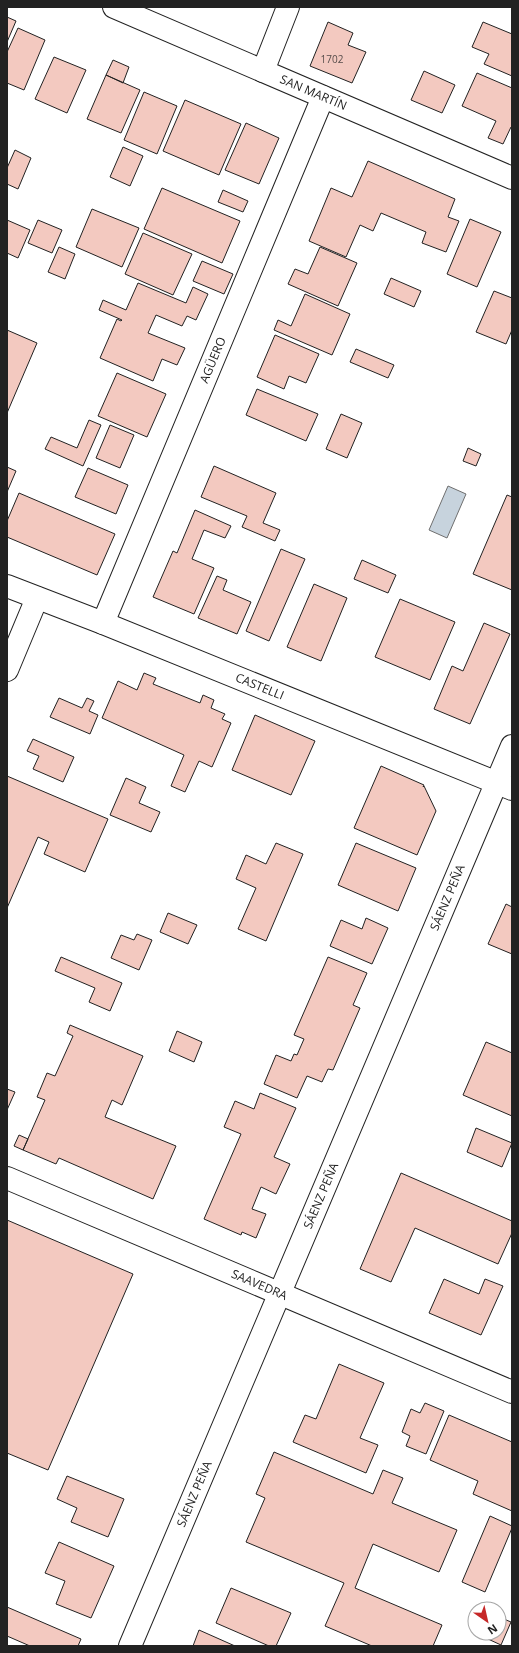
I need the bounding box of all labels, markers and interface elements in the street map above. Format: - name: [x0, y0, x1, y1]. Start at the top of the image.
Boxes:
- house number: 1702: [321, 52, 344, 66]
- street label: SAN MARTÍN: [278, 70, 350, 114]
- street label: AGÜERO: [195, 334, 230, 386]
- street label: CASTELLI: [233, 669, 287, 704]
- street label: SÁENZ PEÑA: [426, 861, 469, 933]
- street label: SÁENZ PEÑA: [299, 1160, 342, 1231]
- street label: SAAVEDRA: [229, 1265, 290, 1304]
- street label: SÁENZ PEÑA: [172, 1458, 216, 1530]
- north arrow: [467, 1601, 507, 1641]
- text: N: [485, 1621, 501, 1638]

